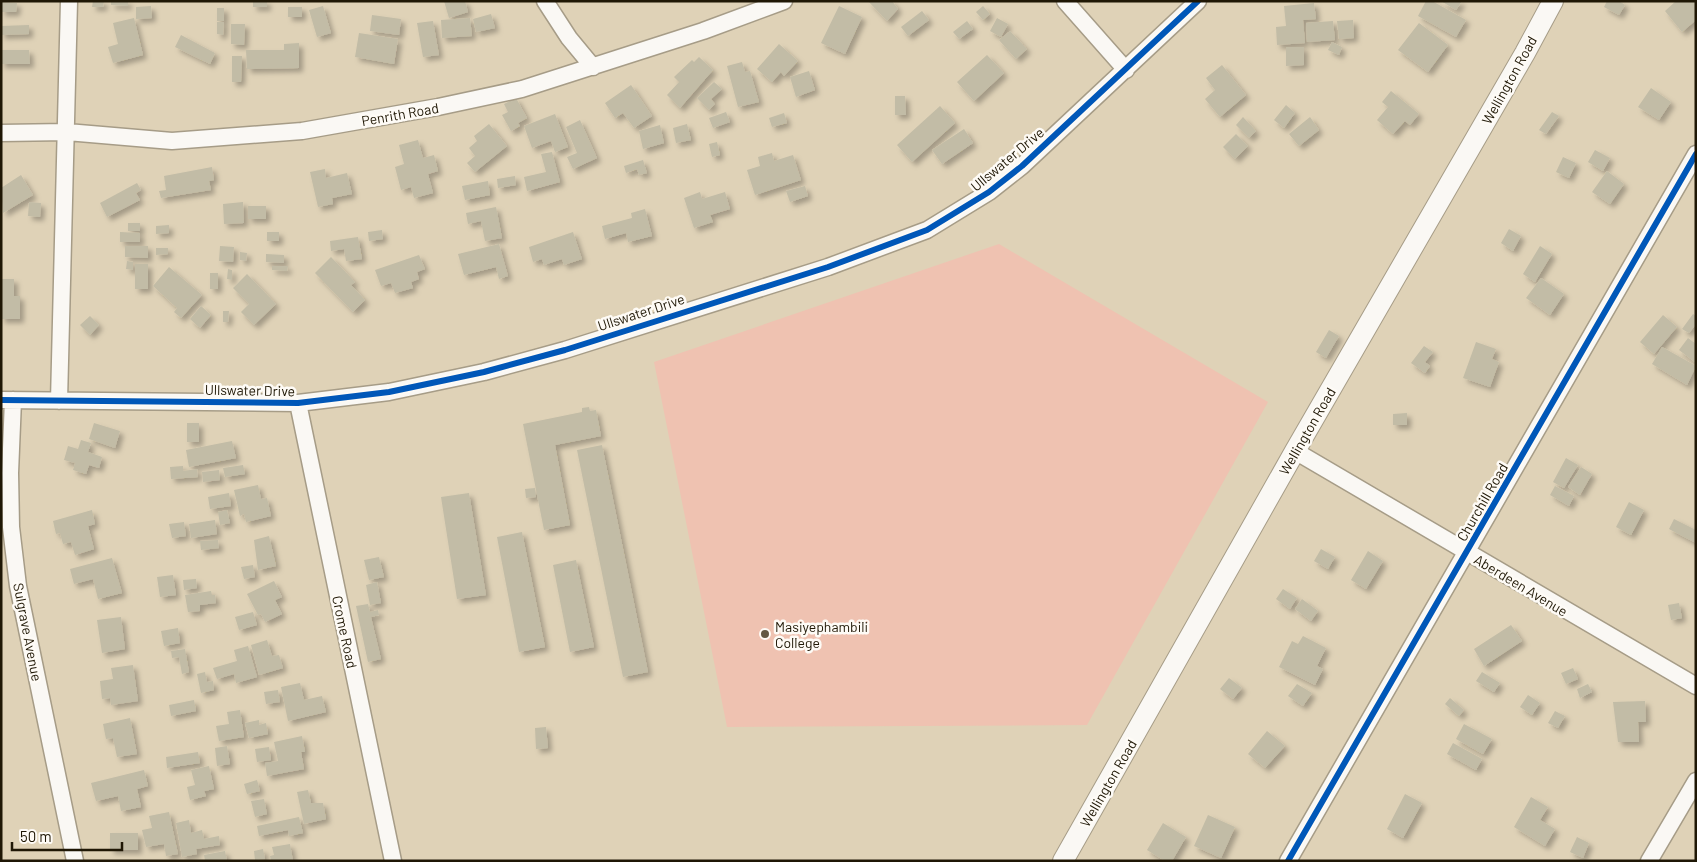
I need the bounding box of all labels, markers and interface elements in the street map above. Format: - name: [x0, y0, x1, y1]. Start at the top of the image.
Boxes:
- street label: Wellington Road: [1478, 33, 1540, 127]
- street label: Penrith Road: [360, 99, 440, 129]
- street label: Ullswater Drive: [967, 123, 1047, 195]
- street label: Ullswater Drive: [595, 290, 687, 334]
- street label: Ullswater Drive: [205, 381, 295, 399]
- street label: Wellington Road: [1275, 384, 1339, 478]
- street label: Churchill Road: [1453, 460, 1511, 544]
- street label: Aberdeen Avenue: [1471, 550, 1571, 620]
- street label: Sulgrave Avenue: [10, 581, 46, 683]
- street label: Crome Road: [329, 594, 361, 670]
- place label: Masiyephambili College: [775, 618, 868, 651]
- marker: Masiyephambili College: [759, 628, 771, 640]
- street label: Wellington Road: [1076, 736, 1140, 830]
- scale bar: [12, 820, 122, 852]
- text: 50 m: [20, 827, 52, 845]

